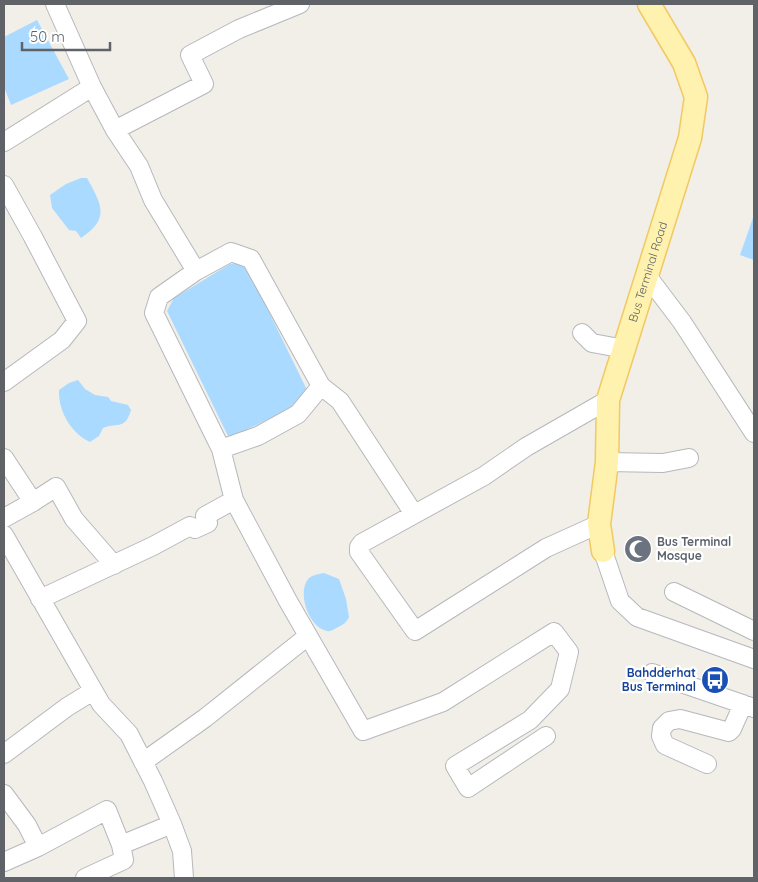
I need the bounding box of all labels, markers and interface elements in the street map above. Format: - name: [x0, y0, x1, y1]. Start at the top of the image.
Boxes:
- scale bar: [22, 20, 110, 52]
- text: 50 m: [30, 27, 65, 46]
- street label: Bus Terminal Road: [625, 220, 670, 324]
- mosque icon: Bus Terminal Mosque: [623, 534, 653, 564]
- place label: Bus Terminal Mosque: [657, 534, 731, 563]
- place label: Bahdderhat Bus Terminal: [622, 665, 696, 694]
- bus stop icon: Bahdderhat Bus Terminal: [700, 665, 730, 695]

